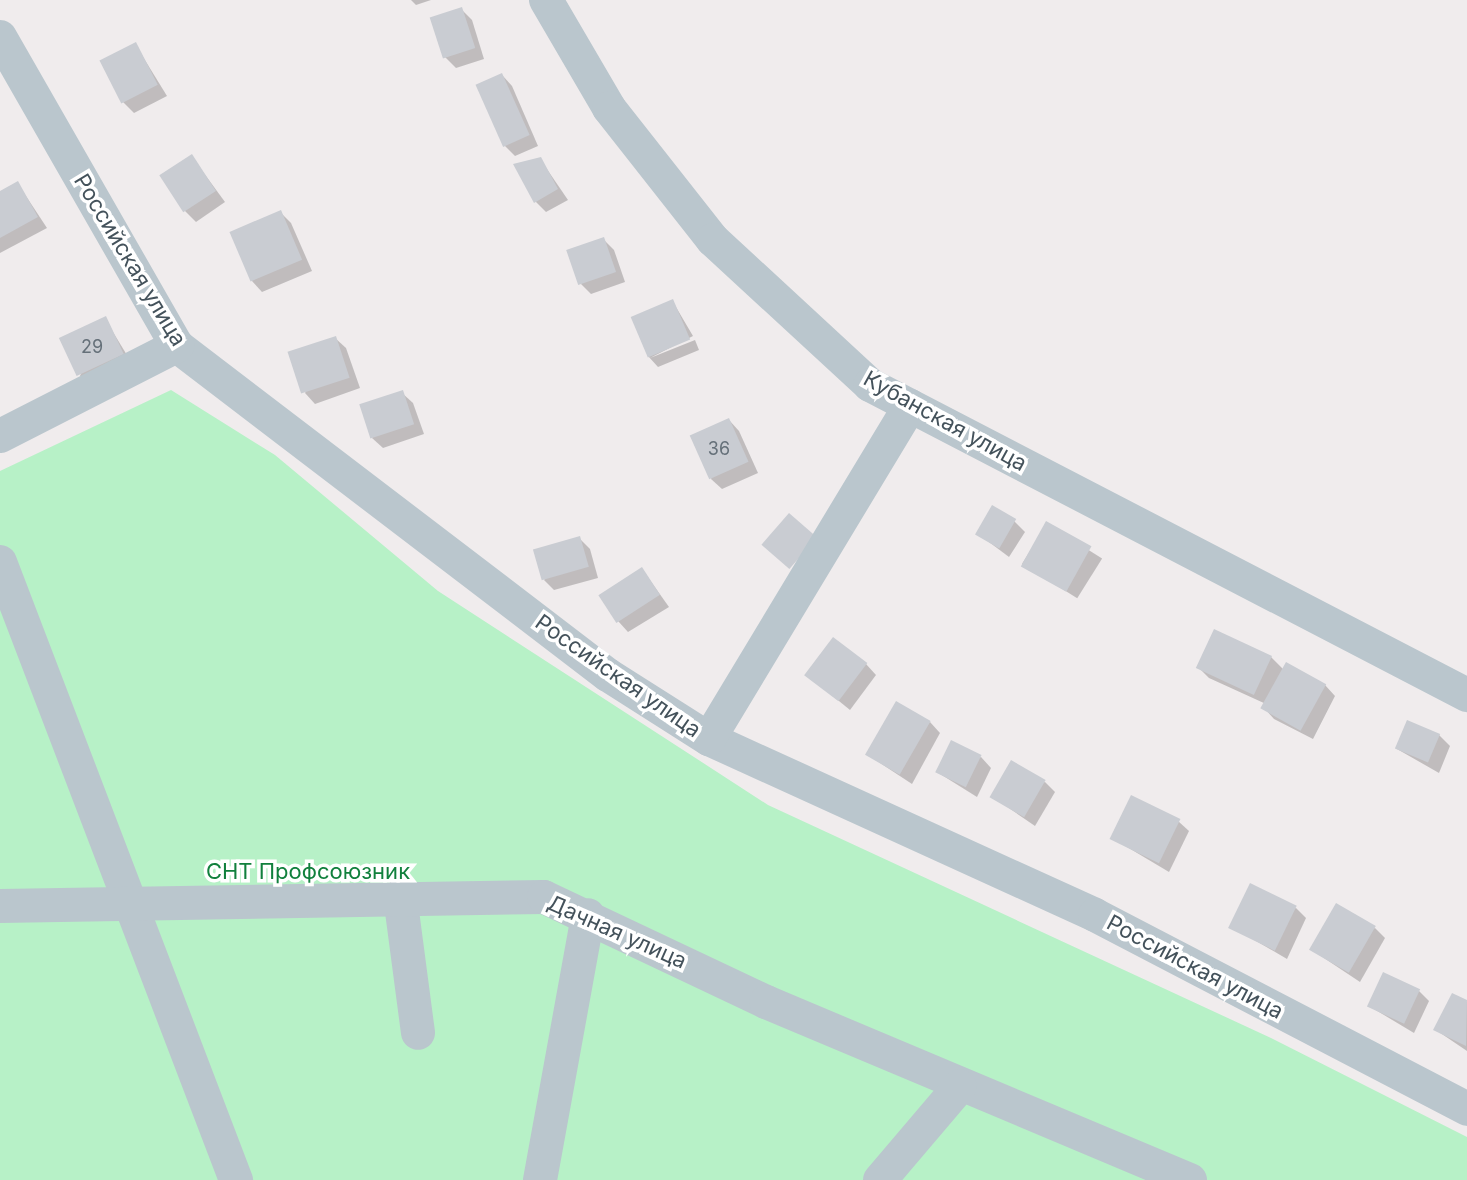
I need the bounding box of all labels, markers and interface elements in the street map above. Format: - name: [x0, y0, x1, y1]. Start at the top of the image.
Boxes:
- street label: Российская улица: [68, 169, 192, 351]
- house number: 29: [81, 336, 103, 358]
- street label: Кубанская улица: [859, 365, 1031, 477]
- house number: 36: [708, 438, 730, 460]
- street label: Российская улица: [530, 609, 706, 743]
- park label: СНТ Профсоюзник: [206, 859, 410, 885]
- street label: Дачная улица: [543, 890, 691, 974]
- street label: Российская улица: [1102, 909, 1288, 1025]

